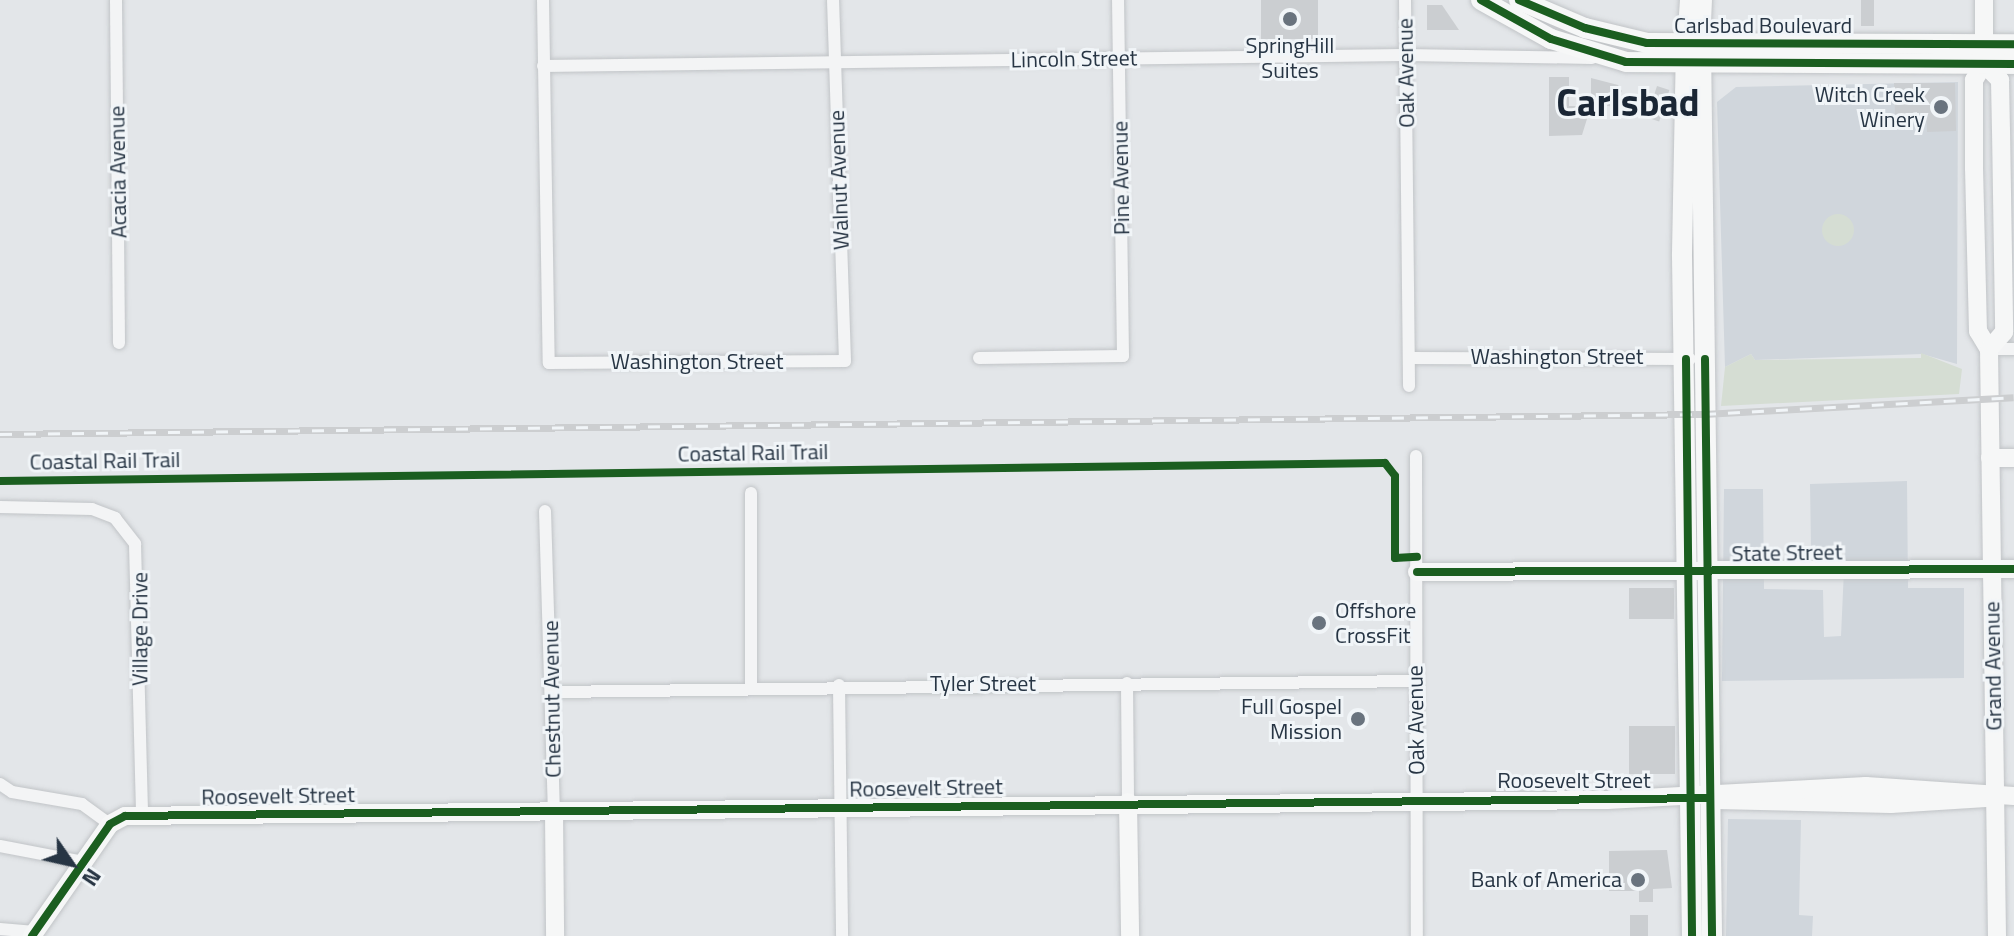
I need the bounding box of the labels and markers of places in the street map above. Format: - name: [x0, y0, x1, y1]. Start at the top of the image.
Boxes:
- marker: SpringHill Suites: [1281, 10, 1299, 28]
- place label: SpringHill Suites: [1246, 32, 1334, 84]
- place label: Witch Creek Winery: [1815, 81, 1925, 132]
- marker: Witch Creek Winery: [1932, 98, 1950, 116]
- place label: Offshore CrossFit: [1335, 597, 1416, 648]
- marker: Offshore CrossFit: [1310, 614, 1328, 632]
- place label: Full Gospel Mission: [1241, 693, 1342, 744]
- marker: Full Gospel Mission: [1349, 710, 1367, 728]
- place label: Bank of America: [1471, 867, 1622, 893]
- marker: Bank of America: [1629, 871, 1647, 889]

